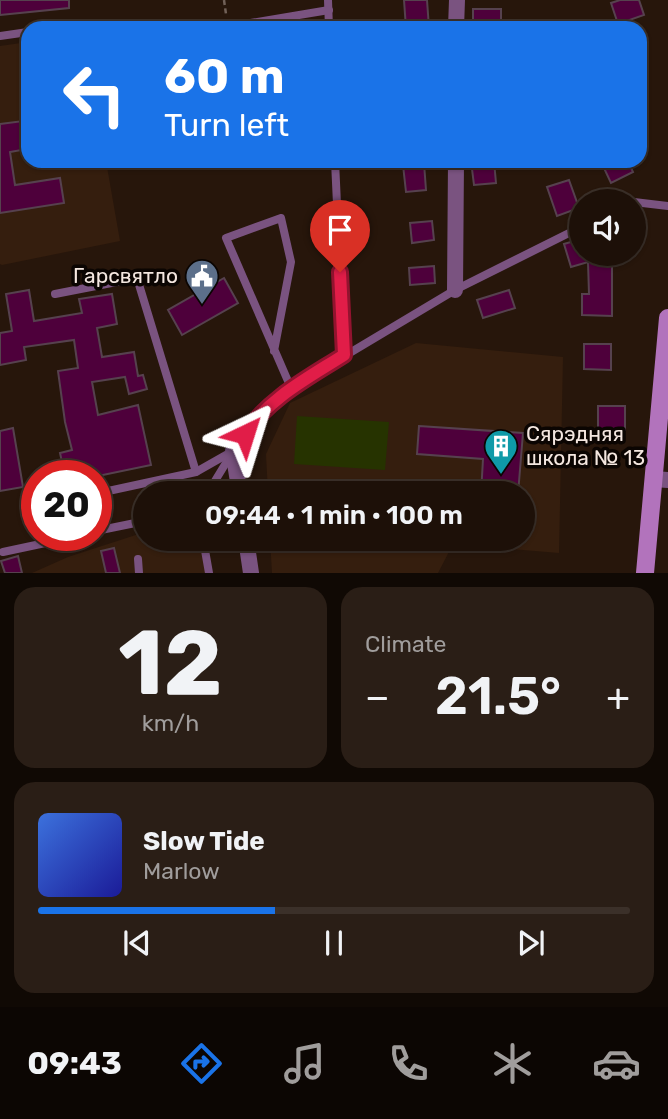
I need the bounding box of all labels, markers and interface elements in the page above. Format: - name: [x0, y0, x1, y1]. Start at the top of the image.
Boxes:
- text: 60 m: [164, 47, 285, 105]
- icon: left: [49, 49, 140, 140]
- text: Turn left: [164, 106, 289, 144]
- map controls: [569, 189, 646, 266]
- button: sound: [569, 189, 646, 266]
- pin: [310, 200, 370, 272]
- icon: arrive: [321, 211, 359, 249]
- public building icon: Гарсвятло: [183, 257, 221, 306]
- place label: Гарсвятло: [73, 263, 178, 288]
- position arrow: [208, 397, 282, 471]
- place label: Сярэдняя школа № 13: [526, 421, 645, 470]
- building icon: Сярэдняя школа № 13: [482, 427, 520, 476]
- speed limit sign: 20: [21, 460, 112, 551]
- text: 09:44 · 1 min · 100 m: [205, 500, 463, 531]
- text: 12: [118, 609, 223, 717]
- text: Climate: [365, 630, 446, 658]
- text: 21.5°: [435, 665, 561, 727]
- text: −: [365, 674, 390, 720]
- text: +: [606, 674, 630, 720]
- text: km/h: [142, 709, 199, 737]
- text: Slow Tide: [143, 826, 265, 857]
- text: Marlow: [143, 857, 220, 885]
- icon: previous: [118, 924, 156, 962]
- icon: pause: [315, 924, 353, 962]
- icon: next: [512, 924, 550, 962]
- icon: directions: [177, 1039, 226, 1088]
- icon: music: [280, 1039, 329, 1088]
- icon: phone: [384, 1039, 433, 1088]
- icon: climate: [488, 1039, 537, 1088]
- icon: car: [592, 1039, 641, 1088]
- text: 09:43: [27, 1044, 122, 1082]

